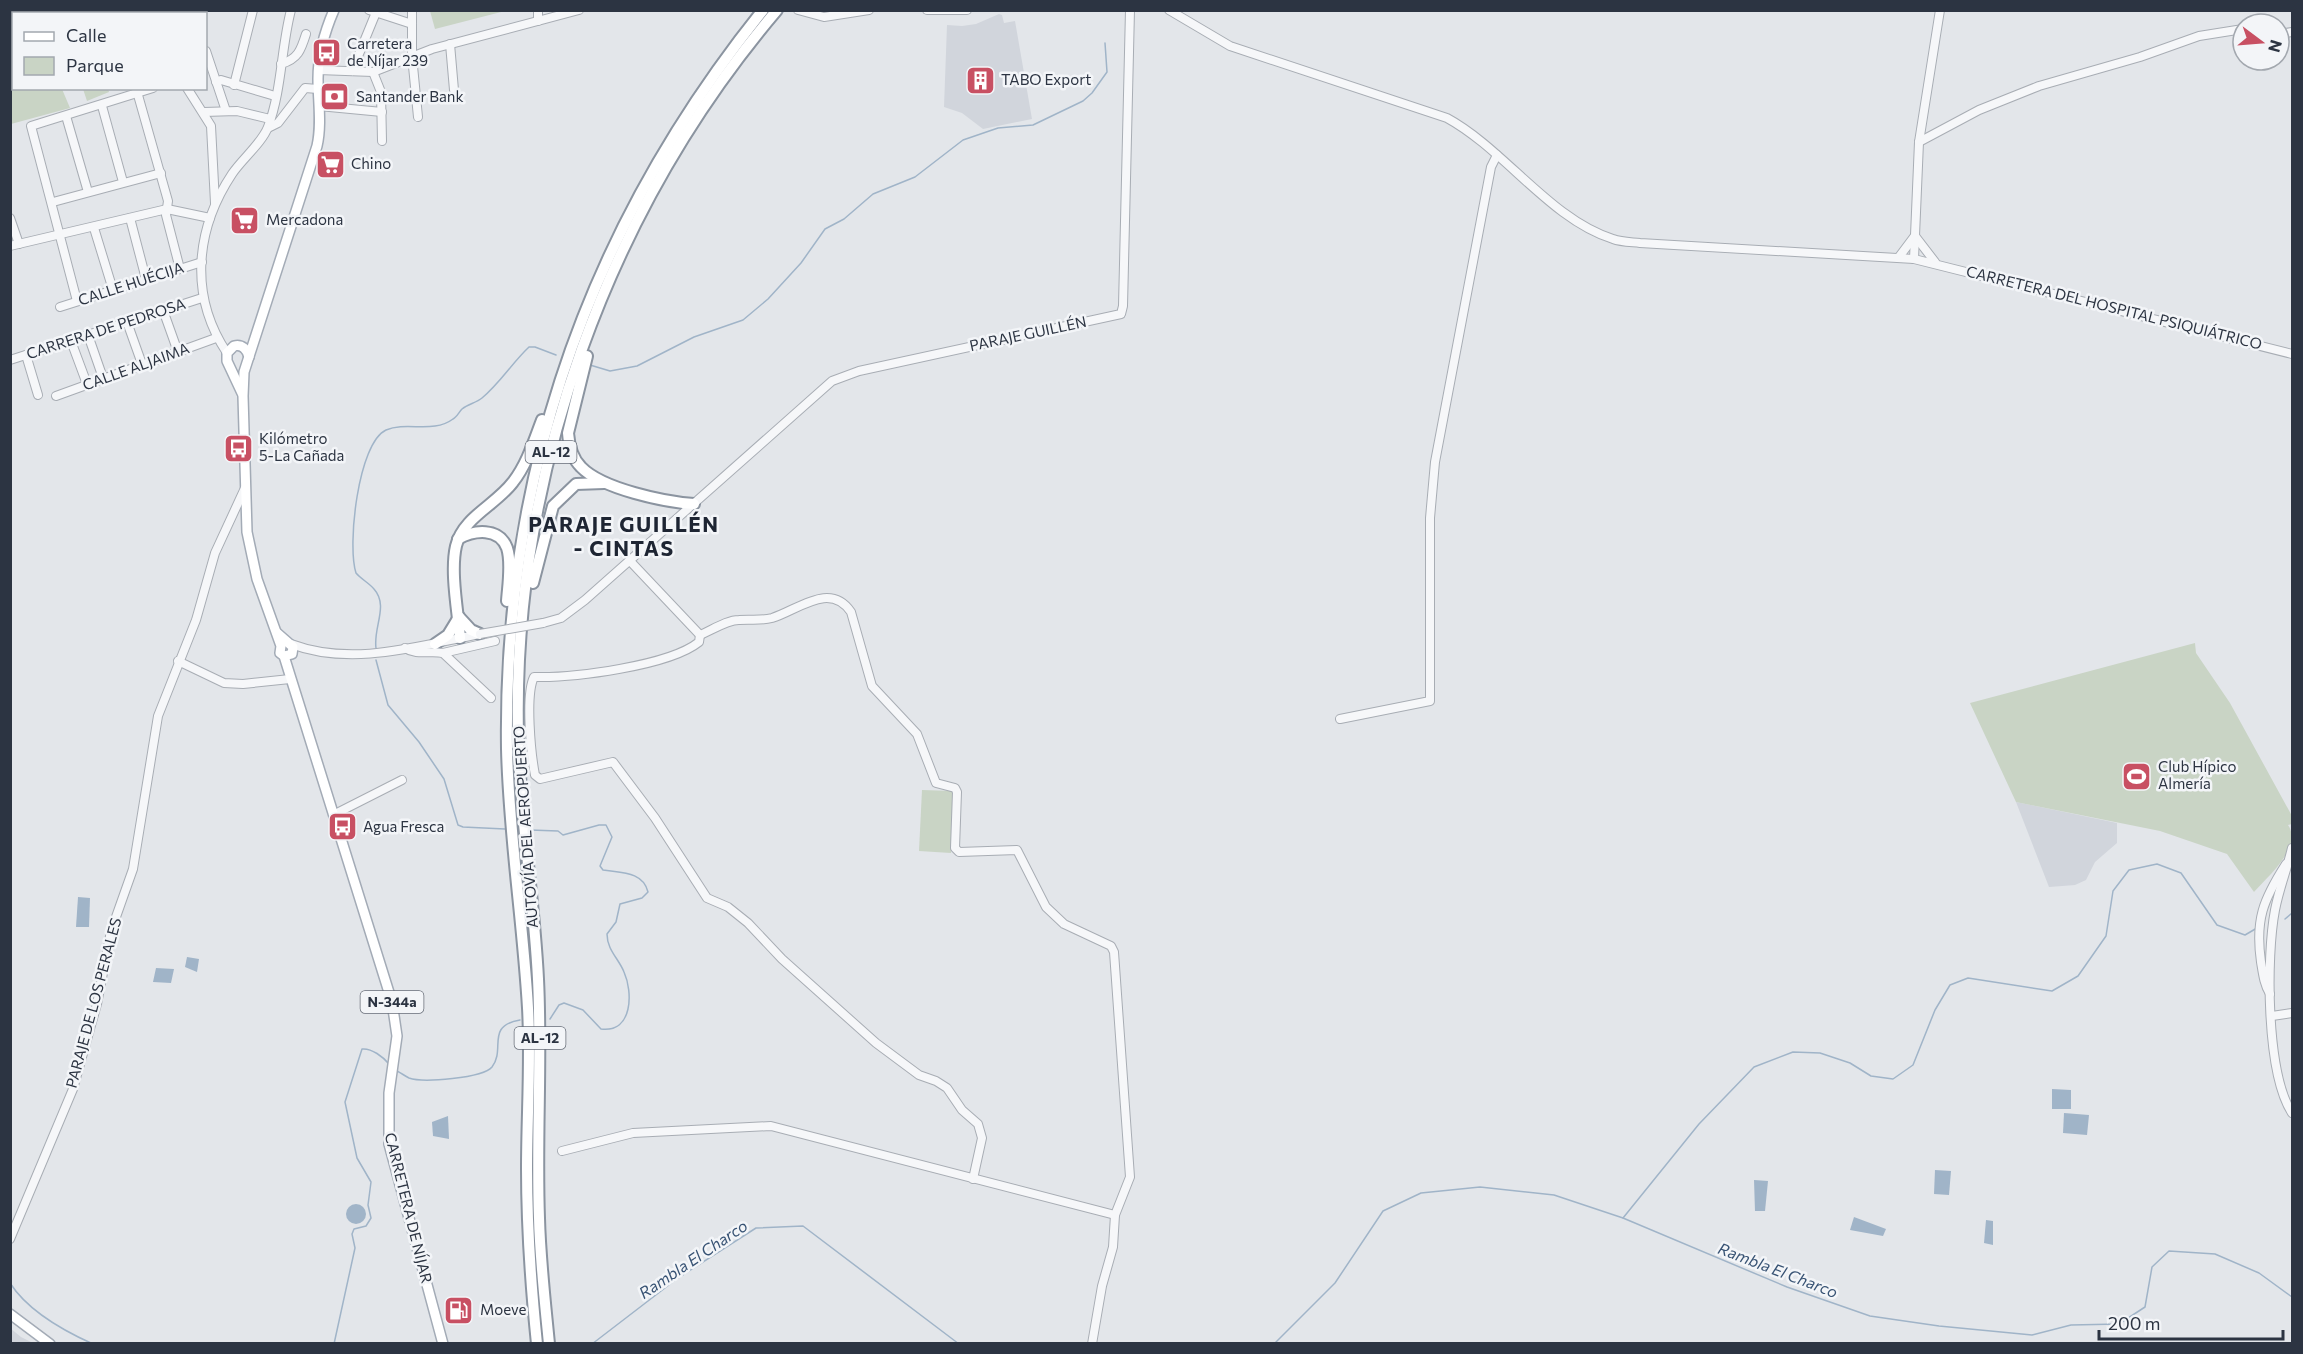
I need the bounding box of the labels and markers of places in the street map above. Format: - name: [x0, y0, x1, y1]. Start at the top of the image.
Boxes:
- place label: Carretera de Níjar 239: [347, 34, 428, 69]
- bus stop icon: Carretera de Níjar 239: [310, 37, 342, 69]
- building icon: TABO Export: [964, 64, 996, 96]
- place label: TABO Export: [1001, 70, 1091, 88]
- bank icon: Santander Bank: [319, 81, 351, 113]
- place label: Santander Bank: [356, 87, 464, 105]
- supermarket icon: Chino: [314, 148, 346, 180]
- place label: Chino: [351, 154, 391, 172]
- supermarket icon: Mercadona: [229, 204, 261, 236]
- place label: Mercadona: [266, 210, 343, 228]
- place label: Kilómetro 5-La Cañada: [259, 429, 344, 464]
- bus stop icon: Kilómetro 5-La Cañada: [222, 432, 254, 464]
- place label: Club Hípico Almería: [2158, 757, 2236, 792]
- sports icon: Club Hípico Almería: [2121, 760, 2153, 792]
- bus stop icon: Agua Fresca: [326, 811, 358, 843]
- place label: Agua Fresca: [363, 817, 444, 835]
- fuel station icon: Moeve: [443, 1294, 475, 1326]
- place label: Moeve: [480, 1300, 526, 1318]

